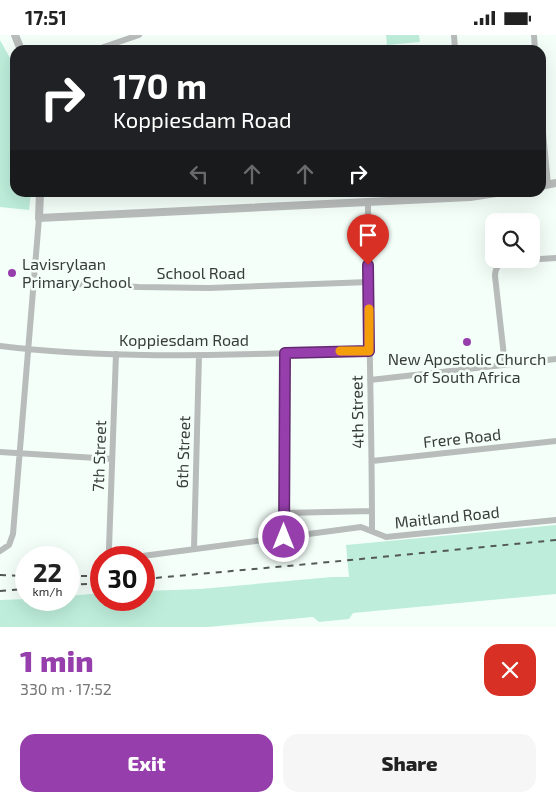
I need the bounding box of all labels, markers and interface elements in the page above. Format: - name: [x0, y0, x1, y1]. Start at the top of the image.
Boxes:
- text: 17:51: [25, 6, 67, 29]
- text: 170 m: [113, 64, 207, 106]
- icon: right: [30, 65, 95, 130]
- text: Koppiesdam Road: [113, 106, 292, 132]
- icon: left: [185, 160, 213, 188]
- icon: ahead: [238, 160, 266, 188]
- icon: ahead: [291, 160, 319, 188]
- icon: right: [344, 160, 372, 188]
- map controls: [485, 213, 540, 268]
- button: search: [485, 213, 540, 268]
- pin: [347, 214, 389, 265]
- icon: arrive: [354, 221, 382, 249]
- place label: Lavisrylaan Primary School: [22, 254, 132, 291]
- street label: School Road: [156, 263, 246, 282]
- marker: Lavisrylaan Primary School: [6, 267, 18, 279]
- street label: Koppiesdam Road: [119, 330, 249, 349]
- marker: New Apostolic Church of South Africa: [461, 336, 473, 348]
- place label: New Apostolic Church of South Africa: [388, 349, 546, 386]
- street label: 4th Street: [346, 375, 367, 449]
- street label: 6th Street: [172, 415, 193, 489]
- street label: 7th Street: [88, 420, 109, 492]
- street label: Frere Road: [422, 424, 502, 451]
- street label: Maitland Road: [394, 502, 500, 531]
- position arrow: [257, 510, 309, 562]
- speed limit sign: 30: [90, 546, 155, 611]
- text: 22: [33, 557, 62, 587]
- text: km/h: [33, 584, 62, 598]
- text: 1 min: [20, 642, 94, 678]
- button: close: [484, 644, 536, 696]
- text: 330 m · 17:52: [20, 679, 112, 698]
- button: Exit: [20, 734, 273, 792]
- button: Share: [283, 734, 536, 792]

